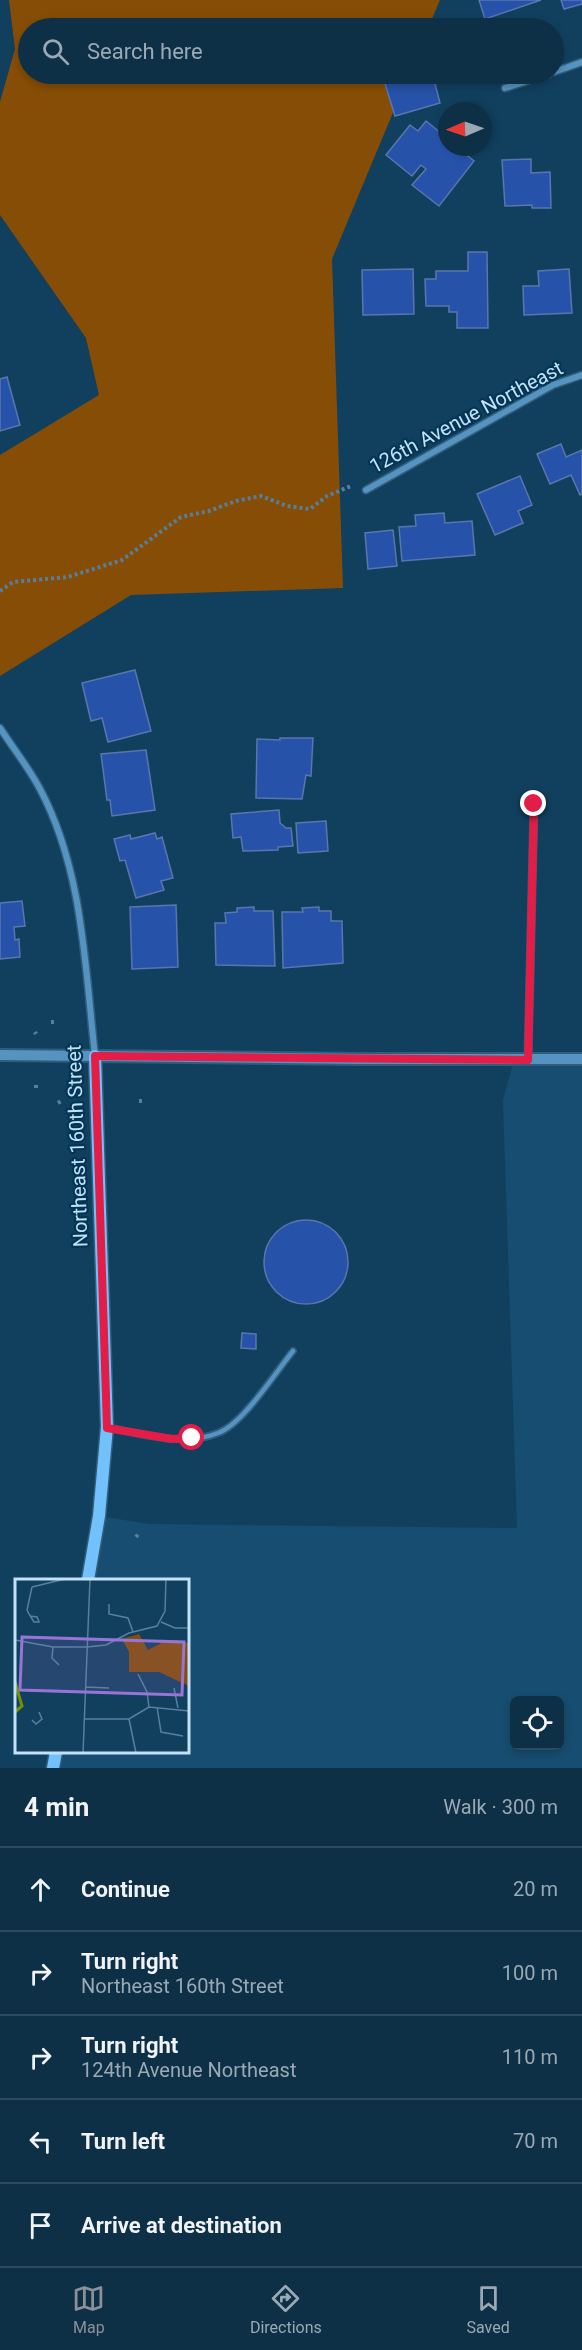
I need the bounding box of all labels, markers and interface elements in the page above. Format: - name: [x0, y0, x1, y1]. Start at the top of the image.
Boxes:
- search box: [18, 18, 564, 84]
- icon: search: [39, 35, 72, 68]
- text: Search here: [87, 39, 203, 64]
- north arrow: [438, 102, 492, 156]
- street label: 126th Avenue Northeast: [365, 356, 567, 478]
- route end: [520, 790, 546, 816]
- street label: Northeast 160th Street: [61, 1044, 93, 1248]
- route start: [178, 1424, 204, 1450]
- inset map: [15, 1579, 189, 1753]
- map controls: [510, 1696, 564, 1750]
- button: locate: [510, 1696, 564, 1750]
- text: 4 min: [24, 1792, 89, 1822]
- text: Walk · 300 m: [443, 1795, 558, 1819]
- icon: ahead: [24, 1873, 57, 1906]
- text: Continue: [81, 1877, 170, 1902]
- text: 20 m: [513, 1877, 558, 1901]
- text: Turn right: [81, 1949, 178, 1974]
- icon: right: [24, 1957, 57, 1990]
- text: 100 m: [502, 1961, 558, 1985]
- text: Northeast 160th Street: [81, 1974, 284, 1998]
- text: Turn right: [81, 2033, 178, 2058]
- icon: right: [24, 2041, 57, 2074]
- text: 110 m: [502, 2045, 558, 2069]
- text: 124th Avenue Northeast: [81, 2058, 296, 2082]
- icon: left: [24, 2125, 57, 2158]
- text: Turn left: [81, 2129, 165, 2154]
- text: 70 m: [513, 2129, 558, 2153]
- icon: arrive: [24, 2209, 57, 2242]
- text: Arrive at destination: [81, 2213, 282, 2238]
- tab: Map: [72, 2282, 105, 2337]
- tab: Directions: [250, 2282, 322, 2337]
- tab: Saved: [466, 2282, 510, 2337]

